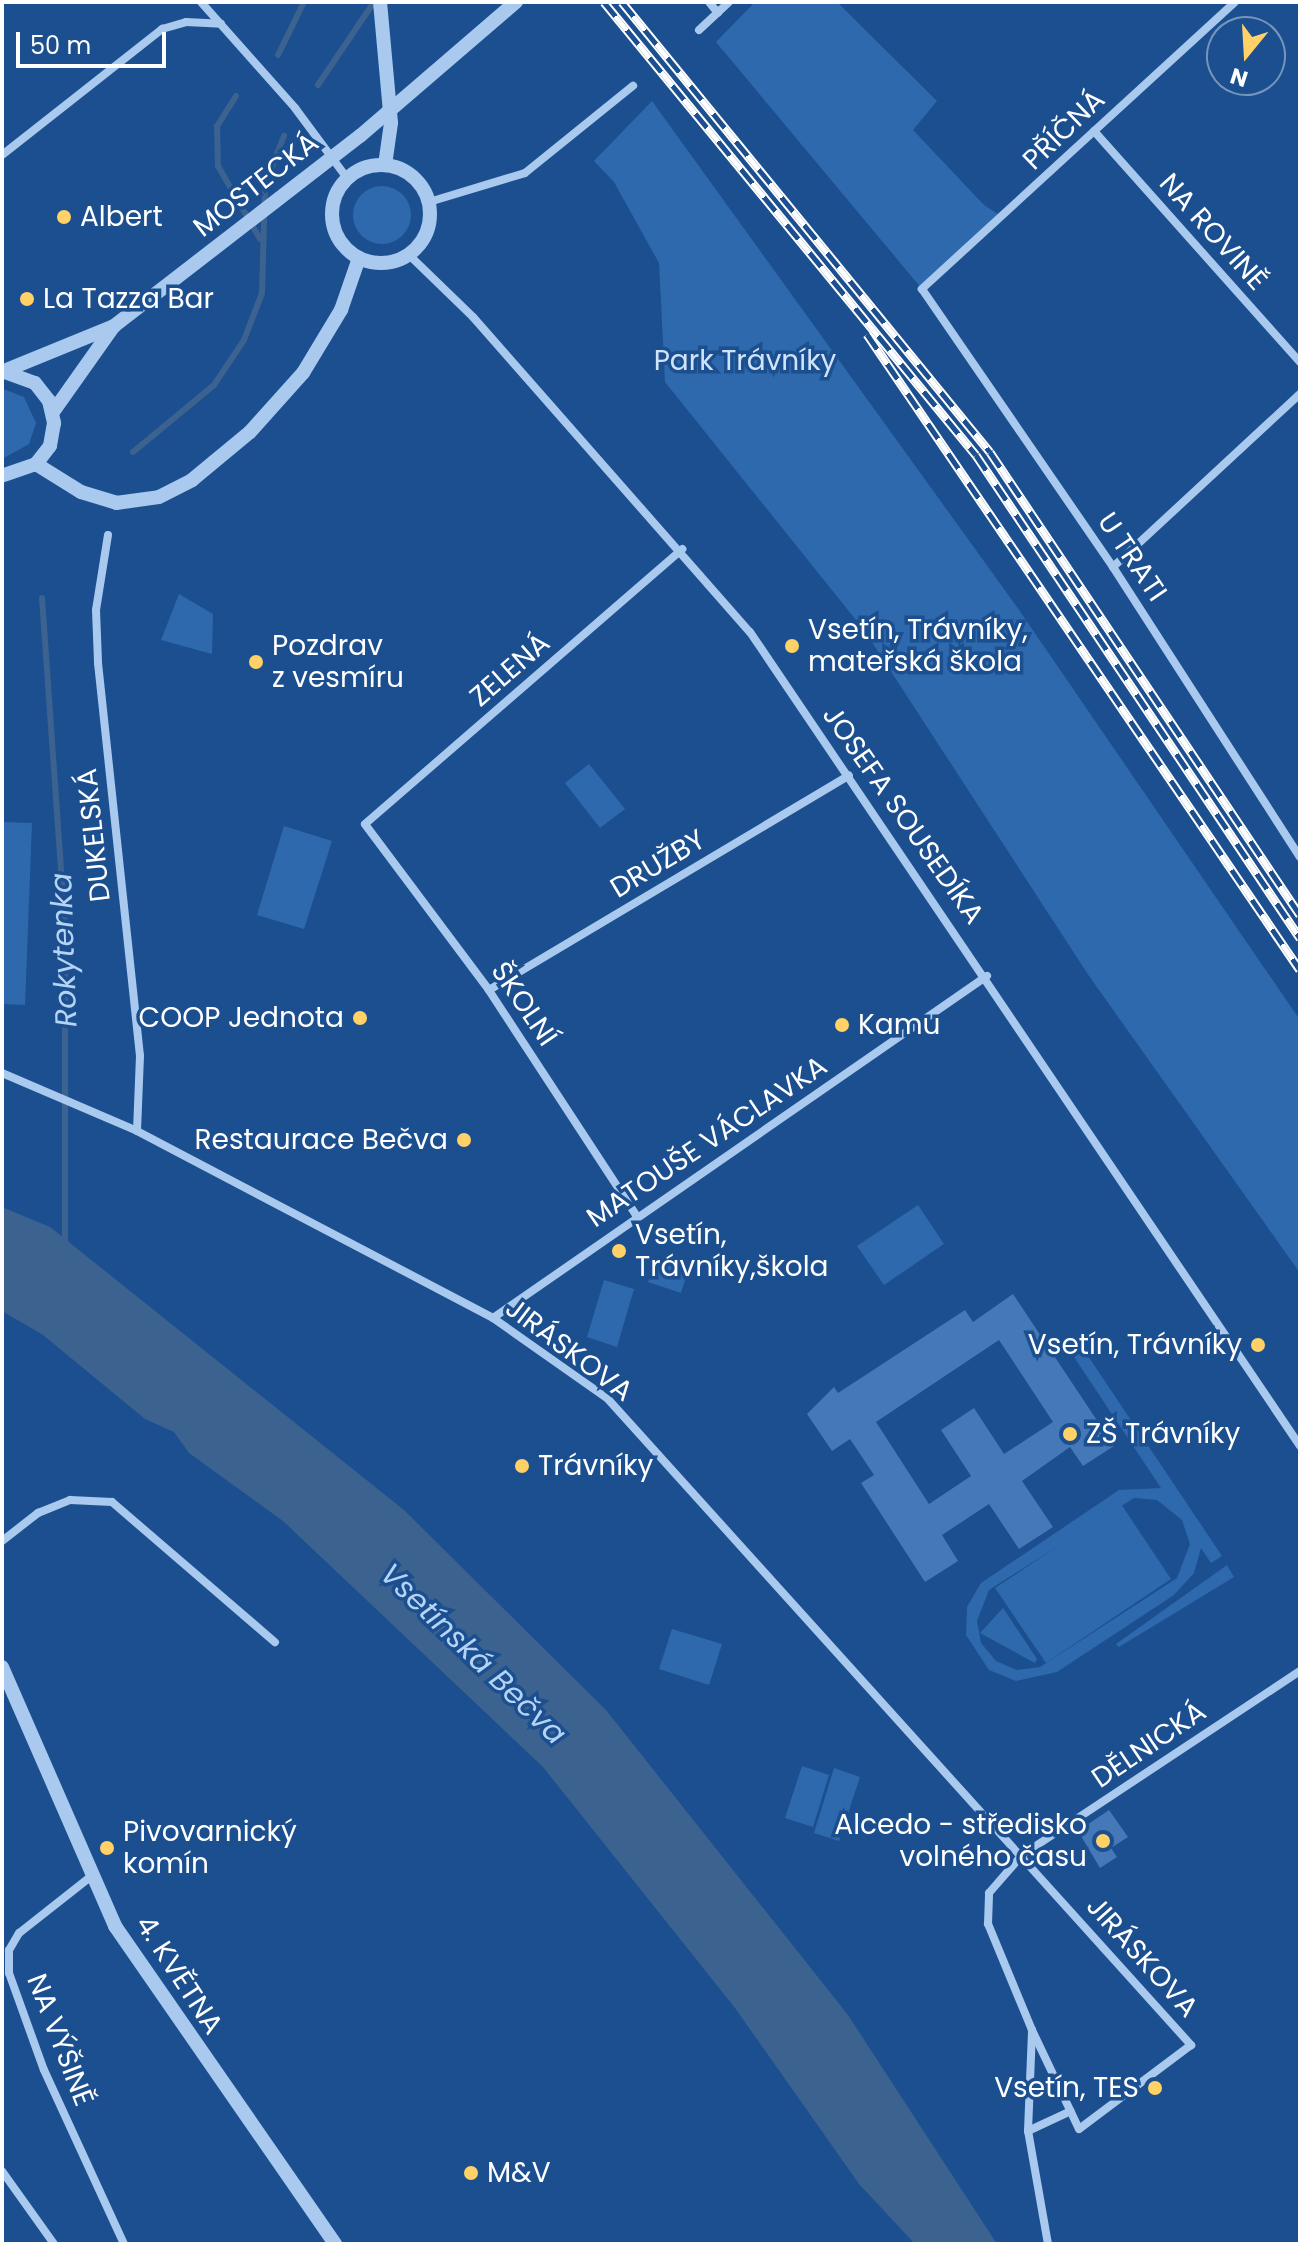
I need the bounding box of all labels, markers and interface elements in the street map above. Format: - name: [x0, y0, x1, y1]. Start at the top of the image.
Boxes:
- scale bar: [20, 16, 170, 66]
- north arrow: [1206, 16, 1286, 96]
- text: 50 m: [30, 29, 91, 62]
- text: N: [1226, 60, 1252, 95]
- street label: PŘÍČNÁ: [1016, 83, 1112, 177]
- street label: MOSTECKÁ: [187, 126, 325, 244]
- street label: NA ROVINĚ: [1152, 167, 1274, 297]
- place label: Albert: [80, 200, 163, 234]
- marker: Albert: [55, 208, 73, 226]
- place label: La Tazza Bar: [43, 282, 214, 316]
- marker: La Tazza Bar: [18, 290, 36, 308]
- park label: Park Trávníky: [654, 344, 836, 378]
- street label: U TRATI: [1090, 506, 1174, 608]
- place label: Vsetín, Trávníky, mateřská škola: [808, 613, 1028, 679]
- street label: ZELENÁ: [463, 626, 557, 714]
- place label: Pozdrav z vesmíru: [272, 629, 404, 695]
- marker: Vsetín, Trávníky, mateřská škola: [783, 637, 801, 655]
- marker: Pozdrav z vesmíru: [247, 653, 265, 671]
- street label: JOSEFA SOUSEDÍKA: [815, 699, 991, 931]
- street label: DUKELSKÁ: [70, 767, 118, 903]
- street label: DRUŽBY: [605, 823, 711, 905]
- water label: Rokytenka: [43, 872, 85, 1028]
- street label: ŠKOLNÍ: [484, 956, 564, 1052]
- place label: COOP Jednota: [139, 1001, 344, 1035]
- place label: Kamu: [858, 1008, 940, 1042]
- marker: COOP Jednota: [351, 1009, 369, 1027]
- marker: Kamu: [833, 1016, 851, 1034]
- street label: MATOUŠE VÁCLAVKA: [581, 1049, 833, 1235]
- place label: Restaurace Bečva: [195, 1123, 448, 1157]
- marker: Restaurace Bečva: [455, 1131, 473, 1149]
- place label: Vsetín, Trávníky,škola: [635, 1218, 829, 1284]
- marker: Vsetín, Trávníky,škola: [610, 1242, 628, 1260]
- street label: JIRÁSKOVA: [499, 1291, 639, 1409]
- place label: Vsetín, Trávníky: [1028, 1328, 1242, 1362]
- marker: Vsetín, Trávníky: [1249, 1336, 1267, 1354]
- place label: ZŠ Trávníky: [1086, 1417, 1240, 1451]
- marker: ZŠ Trávníky: [1061, 1425, 1079, 1443]
- place label: Trávníky: [538, 1449, 653, 1483]
- marker: Trávníky: [513, 1457, 531, 1475]
- water label: Vsetínská Bečva: [372, 1556, 574, 1752]
- street label: DĚLNICKÁ: [1086, 1695, 1212, 1795]
- place label: Alcedo - středisko volného času: [834, 1808, 1087, 1874]
- place label: Pivovarnický komín: [123, 1815, 297, 1881]
- marker: Alcedo - středisko volného času: [1094, 1832, 1112, 1850]
- marker: Pivovarnický komín: [98, 1839, 116, 1857]
- street label: JIRÁSKOVA: [1079, 1890, 1205, 2024]
- street label: 4. KVĚTNA: [128, 1909, 230, 2041]
- street label: NA VÝŠINĚ: [19, 1969, 101, 2111]
- place label: Vsetín, TES: [994, 2071, 1139, 2105]
- marker: Vsetín, TES: [1146, 2079, 1164, 2097]
- place label: M&V: [487, 2156, 551, 2190]
- marker: M&V: [462, 2164, 480, 2182]

